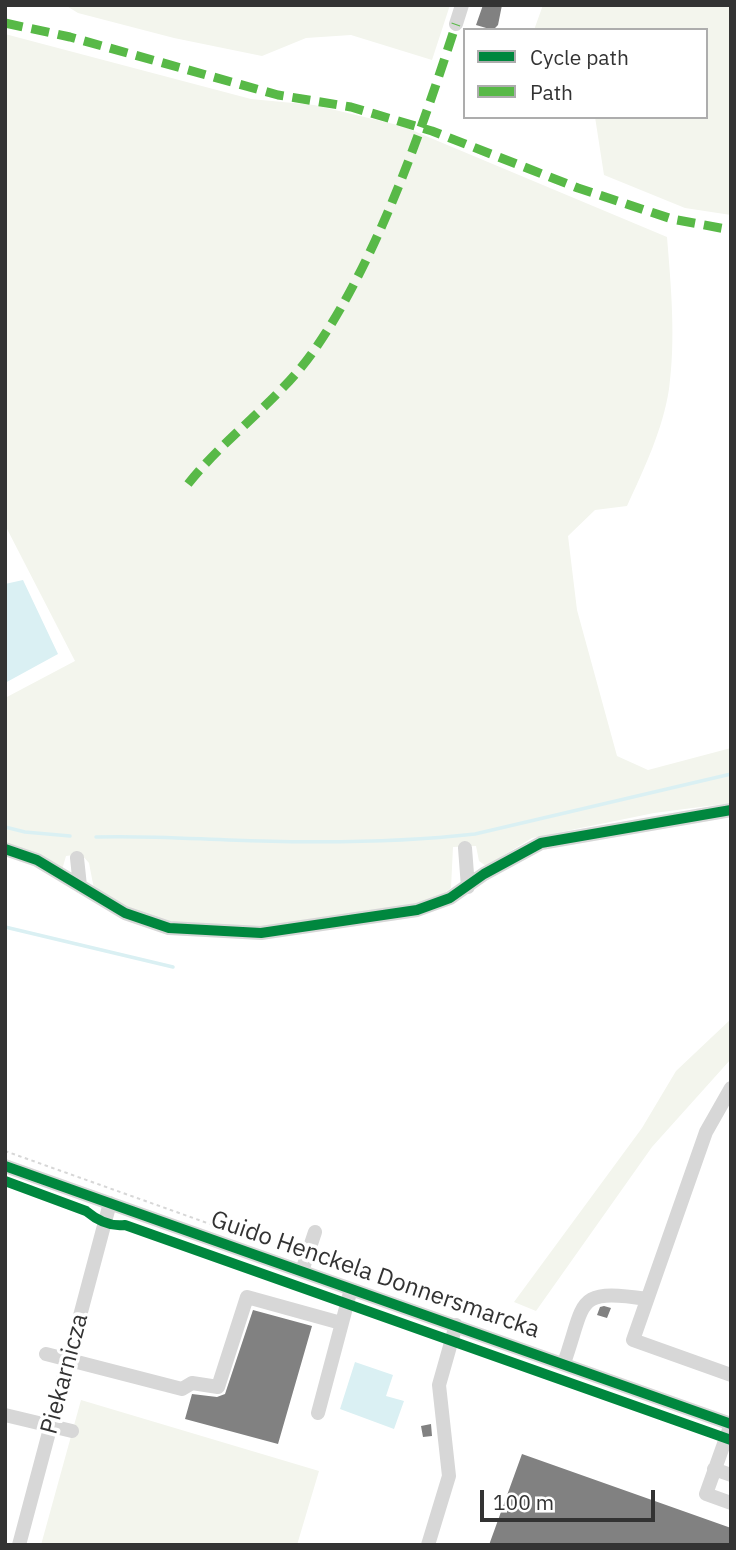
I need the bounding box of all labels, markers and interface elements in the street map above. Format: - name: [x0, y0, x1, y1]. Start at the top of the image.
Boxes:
- legend: [463, 28, 708, 119]
- text: Cycle path: [530, 43, 629, 71]
- text: Path: [530, 78, 573, 106]
- street label: Guido Henckela Donnersmarcka: [207, 1205, 543, 1345]
- street label: Piekarnicza: [35, 1311, 95, 1437]
- scale bar: [484, 1476, 659, 1520]
- text: 100 m: [493, 1488, 554, 1516]

